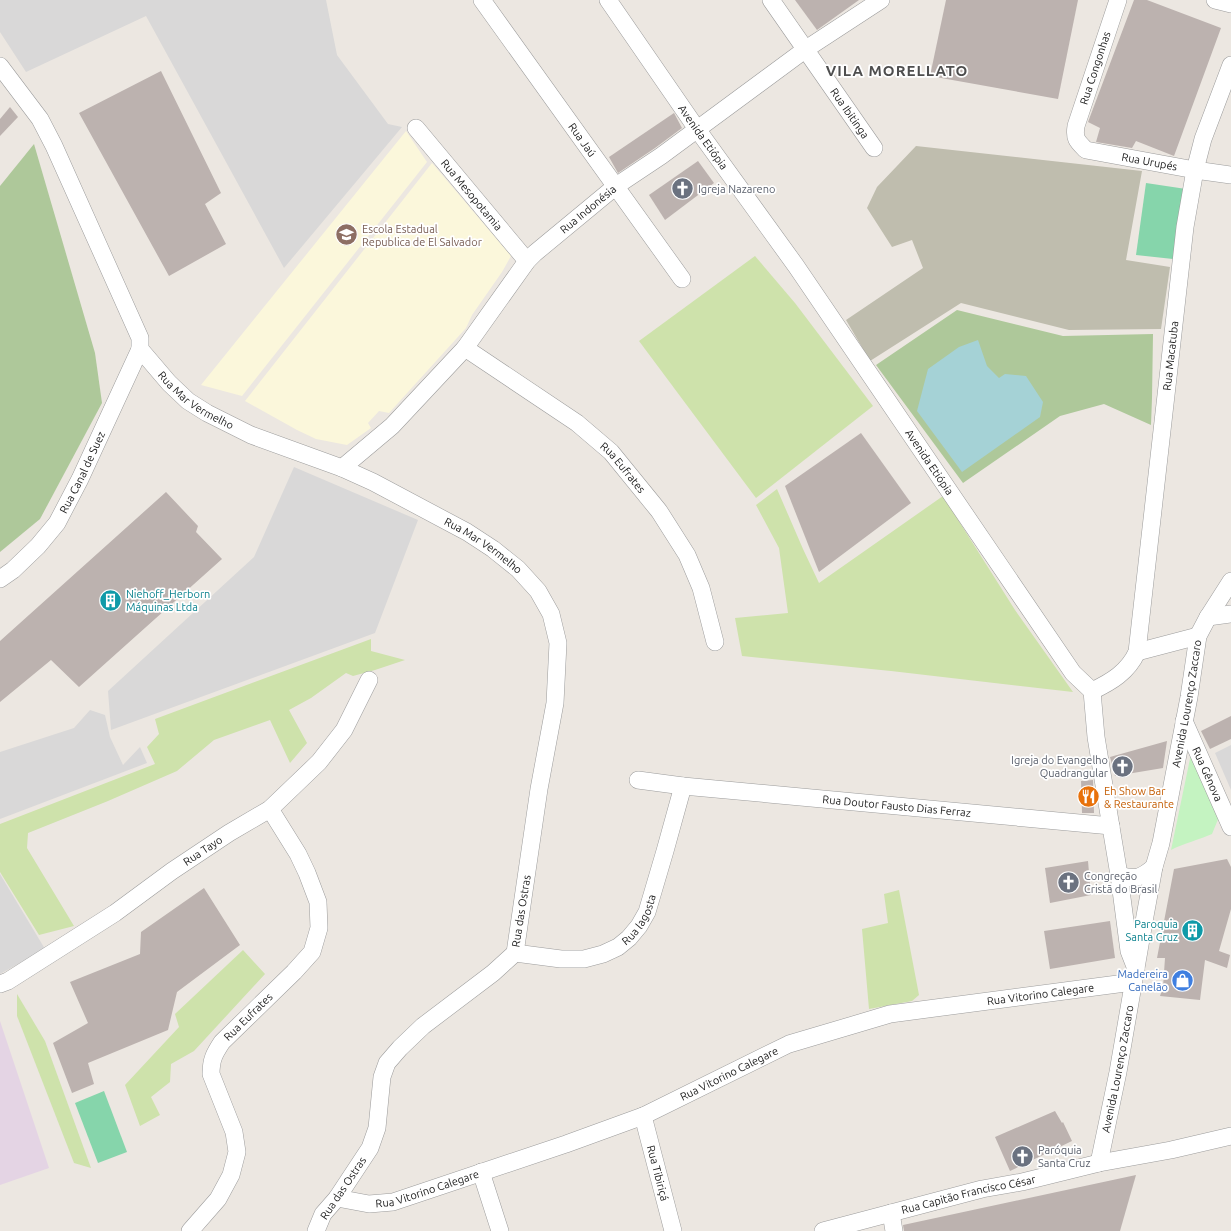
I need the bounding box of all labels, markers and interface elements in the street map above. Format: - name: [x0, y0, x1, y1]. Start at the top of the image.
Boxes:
- street label: Rua Congonhas: [1077, 30, 1113, 106]
- district label: VILA MORELLATO: [826, 62, 968, 79]
- street label: Rua Ibitinga: [828, 86, 871, 141]
- street label: Avenida Etiópia: [676, 103, 730, 172]
- street label: Rua Jaú: [566, 121, 598, 159]
- street label: Rua Urupés: [1121, 151, 1179, 173]
- street label: Rua Mesopotamia: [439, 157, 505, 233]
- church icon: Igreja Nazareno: [669, 176, 695, 202]
- street label: Rua Indonésia: [558, 183, 618, 236]
- place label: Igreja Nazareno: [698, 183, 775, 195]
- school or university icon: Escola Estadual Republica de El Salvador: [333, 222, 359, 248]
- place label: Escola Estadual Republica de El Salvador: [362, 223, 483, 248]
- street label: Rua Macatuba: [1161, 320, 1180, 391]
- street label: Rua Mar Vermelho: [156, 369, 236, 431]
- street label: Avenida Etiópia: [903, 427, 956, 497]
- street label: Rua Canal de Suez: [57, 430, 107, 515]
- street label: Rua Eufrates: [598, 440, 648, 496]
- street label: Rua Mar Vermelho: [442, 515, 525, 576]
- building icon: Niehoff_Herborn Máquinas Ltda: [98, 587, 124, 613]
- place label: Niehoff_Herborn Máquinas Ltda: [126, 588, 210, 613]
- street label: Avenida Lourenço Zaccaro: [1170, 639, 1203, 768]
- street label: Rua Gênova: [1190, 745, 1225, 803]
- church icon: Igreja do Evangelho Quadrangular: [1110, 753, 1136, 779]
- place label: Igreja do Evangelho Quadrangular: [1011, 754, 1109, 779]
- restaurant icon: Eh Show Bar & Restaurante: [1075, 784, 1101, 810]
- place label: Eh Show Bar & Restaurante: [1104, 785, 1174, 810]
- street label: Rua Doutor Fausto Dias Ferraz: [822, 793, 971, 819]
- street label: Rua Tayo: [181, 833, 224, 868]
- church icon: Congreção Cristã do Brasil: [1055, 869, 1081, 895]
- place label: Congreção Cristã do Brasil: [1084, 870, 1157, 895]
- street label: Rua das Ostras: [509, 874, 533, 948]
- street label: Rua lagosta: [619, 893, 658, 947]
- building icon: Paroquia Santa Cruz: [1180, 917, 1206, 943]
- place label: Paroquia Santa Cruz: [1126, 918, 1178, 943]
- shop icon: Madereira Canelão: [1170, 967, 1196, 993]
- place label: Madereira Canelão: [1118, 968, 1168, 993]
- street label: Rua Vitorino Calegare: [986, 981, 1095, 1007]
- street label: Rua Eufrates: [221, 990, 275, 1043]
- street label: Avenida Lourenço Zaccaro: [1100, 1004, 1135, 1134]
- street label: Rua Vitorino Calegare: [678, 1044, 780, 1103]
- church icon: Paróquia Santa Cruz: [1009, 1143, 1035, 1169]
- street label: Rua Tibiriçá: [645, 1144, 671, 1202]
- place label: Paróquia Santa Cruz: [1038, 1144, 1090, 1169]
- street label: Rua das Ostras: [318, 1154, 368, 1222]
- street label: Rua Vitorino Calegare: [375, 1168, 481, 1209]
- street label: Rua Capitão Francisco César: [900, 1173, 1038, 1216]

